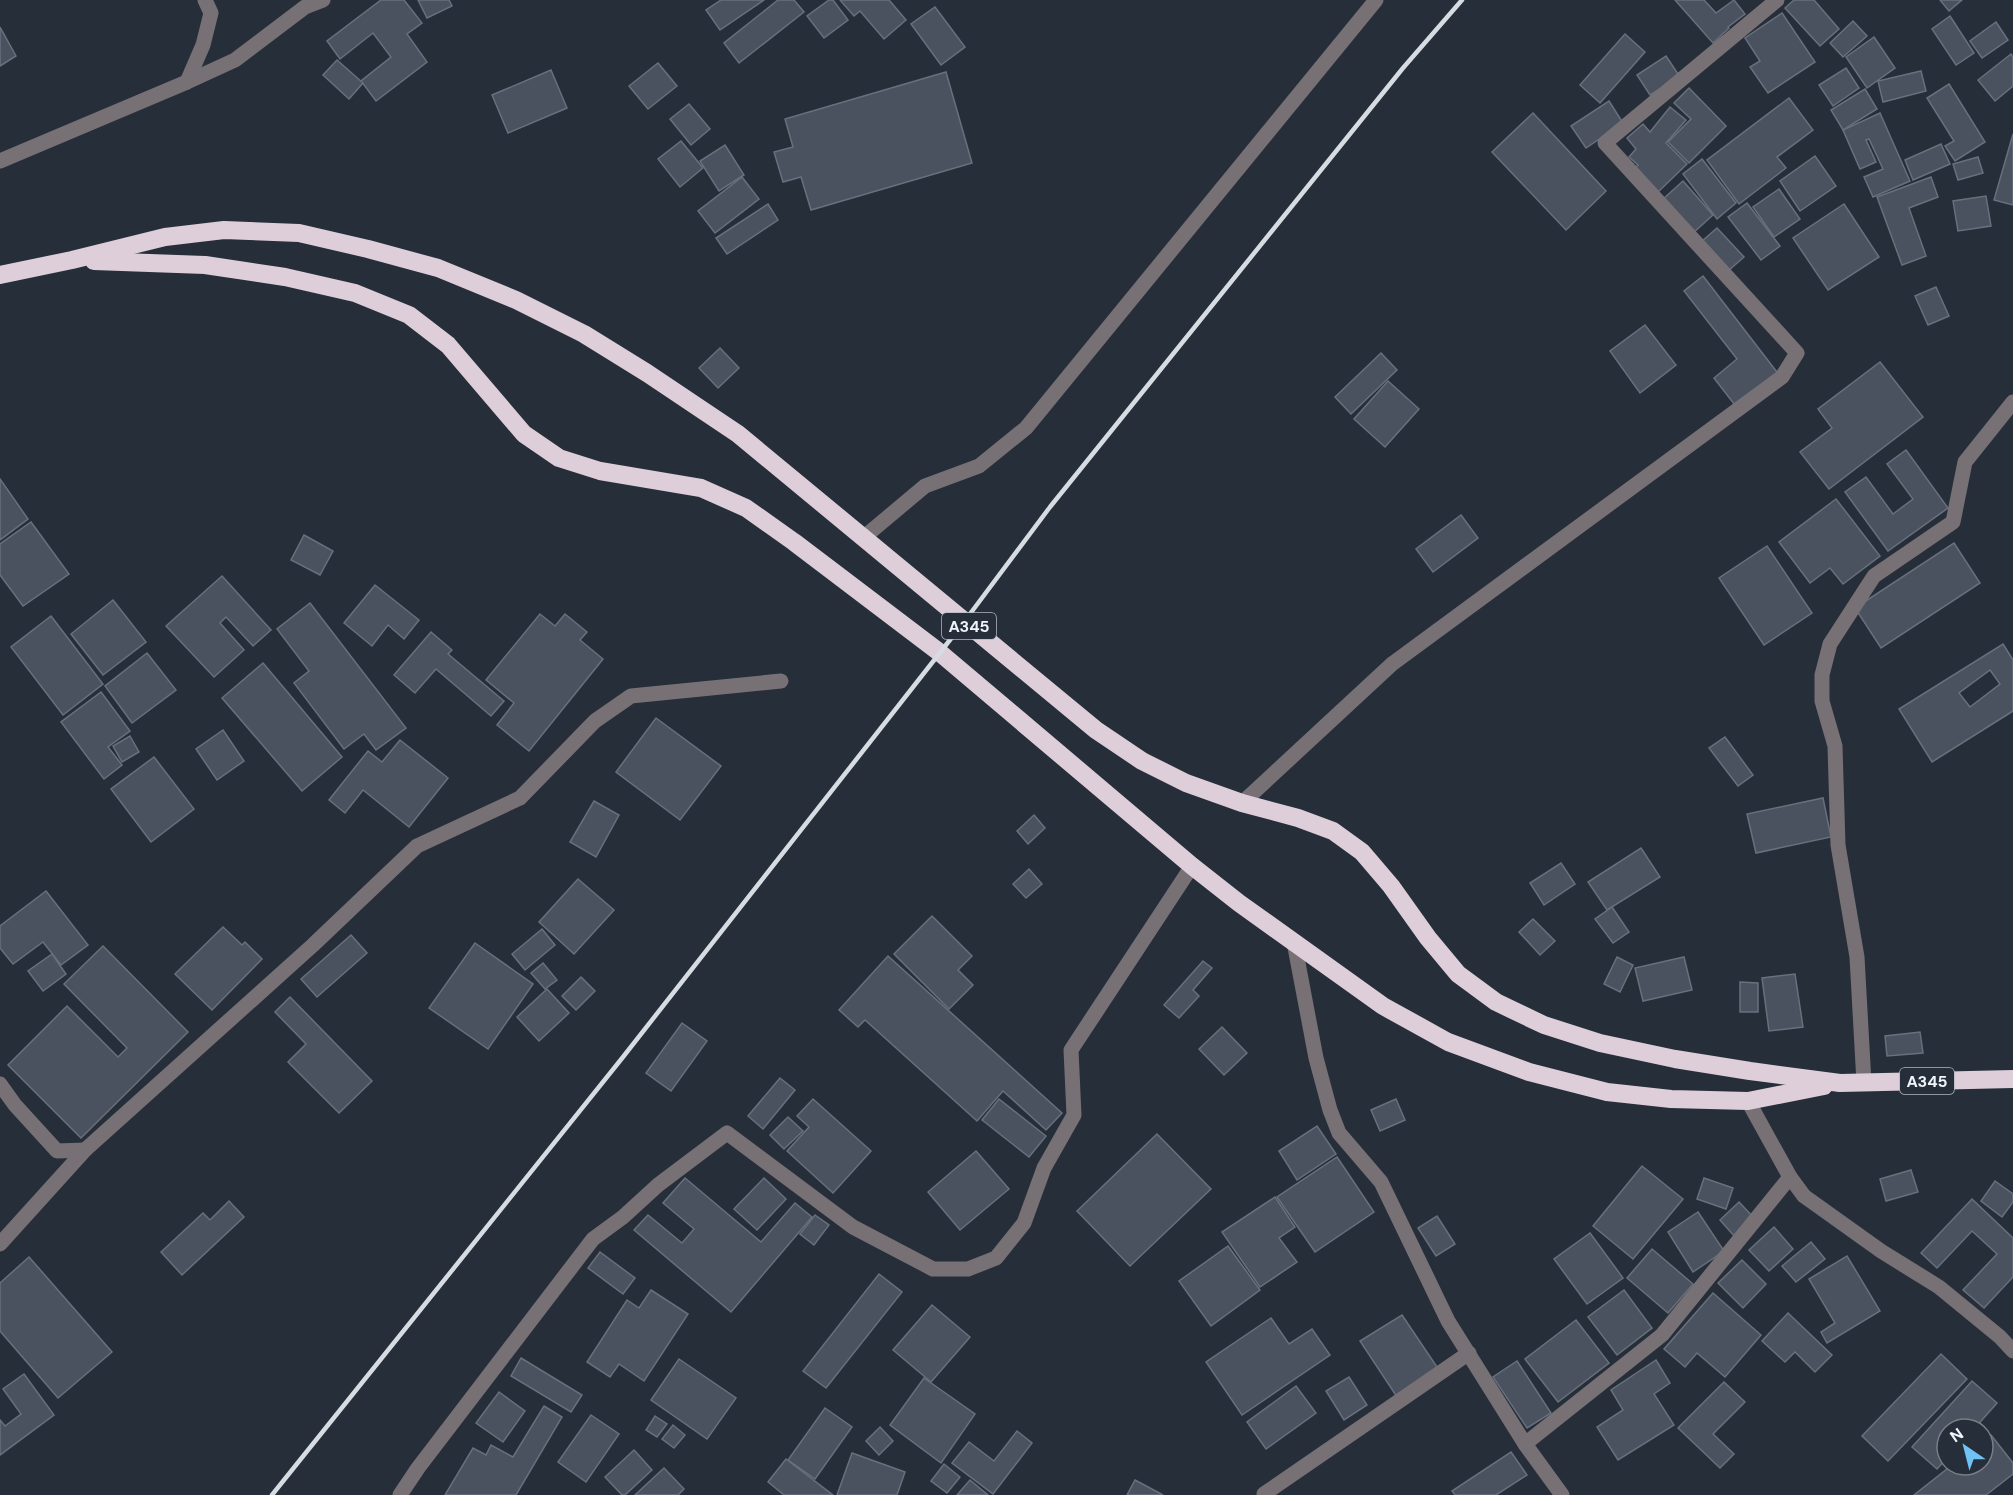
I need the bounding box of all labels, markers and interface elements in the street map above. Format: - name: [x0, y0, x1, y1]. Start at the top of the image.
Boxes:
- road number: A345: [942, 613, 996, 639]
- road number: A345: [1900, 1068, 1954, 1094]
- north arrow: [1935, 1417, 1995, 1477]
- text: N: [1946, 1423, 1967, 1447]

